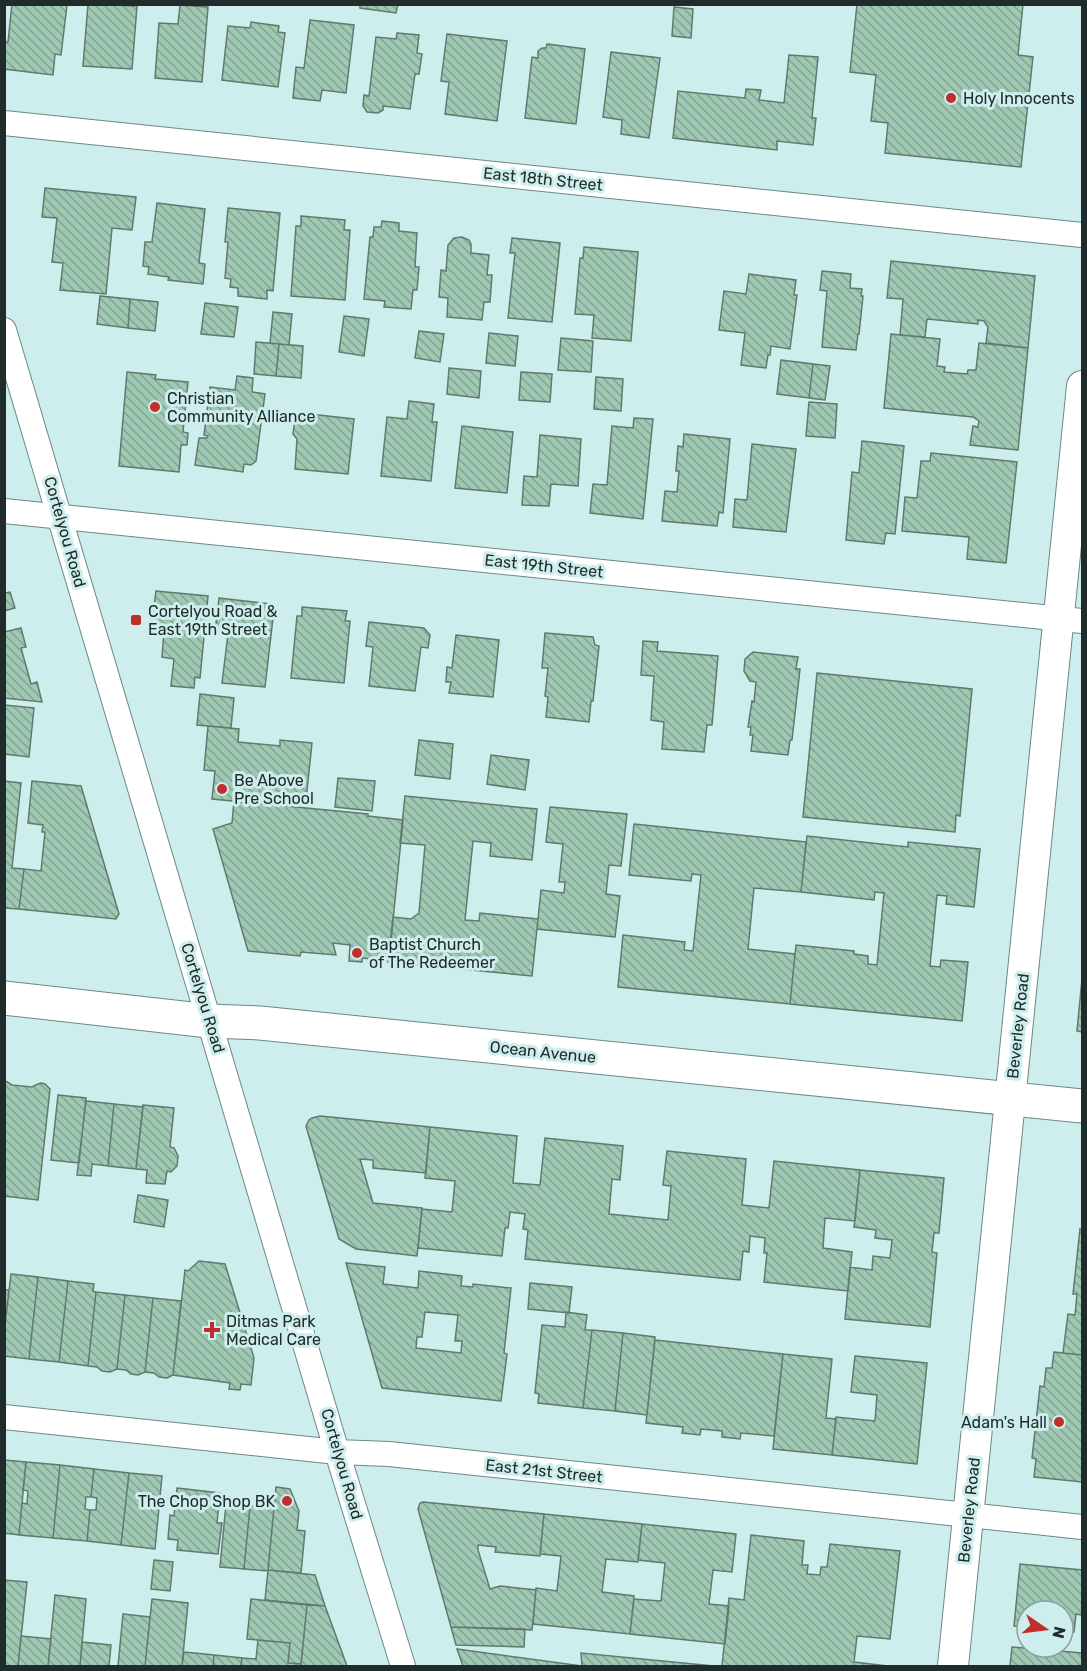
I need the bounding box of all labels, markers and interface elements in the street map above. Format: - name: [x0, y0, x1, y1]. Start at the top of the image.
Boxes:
- place label: Holy Innocents: [963, 89, 1075, 108]
- marker: Holy Innocents: [944, 91, 958, 105]
- street label: East 18th Street: [482, 163, 604, 195]
- place label: Christian Community Alliance: [167, 389, 315, 426]
- marker: Christian Community Alliance: [148, 400, 162, 414]
- street label: Cortelyou Road: [40, 474, 90, 590]
- street label: East 19th Street: [484, 550, 604, 582]
- place label: Cortelyou Road & East 19th Street: [148, 602, 277, 639]
- marker: Cortelyou Road & East 19th Street: [129, 613, 143, 627]
- place label: Be Above Pre School: [234, 771, 314, 808]
- marker: Be Above Pre School: [215, 782, 229, 796]
- place label: Baptist Church of The Redeemer: [369, 935, 495, 972]
- street label: Cortelyou Road: [177, 941, 229, 1055]
- marker: Baptist Church of The Redeemer: [350, 946, 364, 960]
- street label: Beverley Road: [1003, 972, 1033, 1080]
- street label: Ocean Avenue: [489, 1037, 597, 1067]
- place label: Ditmas Park Medical Care: [226, 1312, 321, 1349]
- marker: Ditmas Park Medical Care: [203, 1321, 221, 1339]
- street label: Cortelyou Road: [317, 1406, 367, 1522]
- place label: Adam's Hall: [961, 1413, 1047, 1432]
- marker: Adam's Hall: [1052, 1415, 1066, 1429]
- street label: East 21st Street: [484, 1455, 604, 1487]
- street label: Beverley Road: [954, 1456, 984, 1564]
- place label: The Chop Shop BK: [138, 1492, 275, 1511]
- marker: The Chop Shop BK: [280, 1494, 294, 1508]
- north arrow: [1015, 1599, 1075, 1659]
- text: N: [1048, 1625, 1070, 1640]

